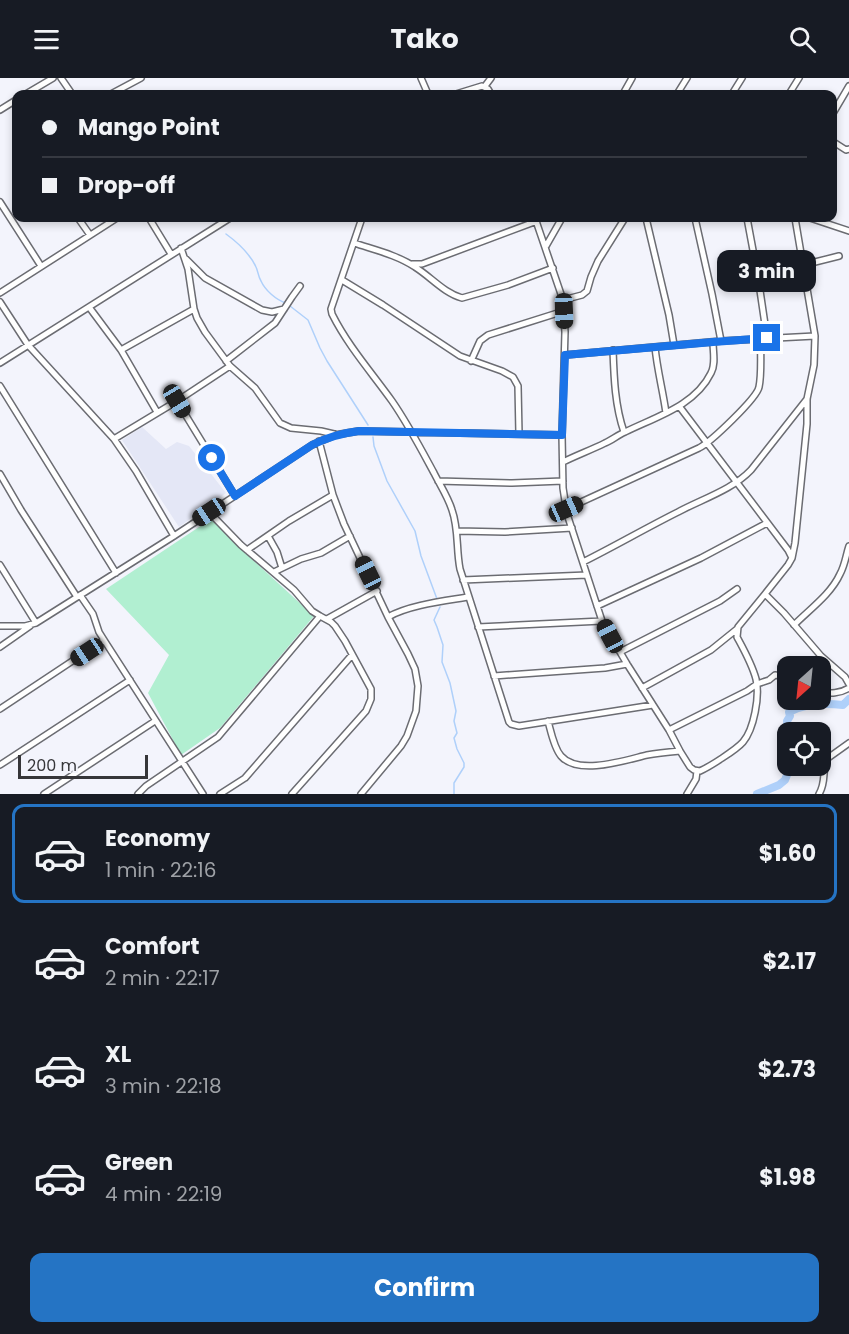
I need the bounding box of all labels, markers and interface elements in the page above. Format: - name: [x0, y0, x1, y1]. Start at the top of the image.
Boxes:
- text: Tako: [390, 20, 459, 57]
- icon: menu: [30, 23, 63, 56]
- icon: search: [786, 23, 819, 56]
- text: Mango Point: [78, 112, 220, 143]
- text: Drop-off: [78, 170, 175, 201]
- callout: 3 min: [718, 251, 816, 293]
- text: 3 min: [738, 257, 795, 285]
- car: [554, 293, 574, 329]
- route end: [753, 324, 780, 351]
- car: [160, 381, 194, 421]
- route start: [198, 444, 225, 471]
- car: [546, 493, 586, 525]
- car: [189, 495, 229, 529]
- car: [352, 553, 384, 593]
- car: [594, 616, 626, 656]
- car: [67, 635, 107, 669]
- north arrow: [777, 656, 831, 710]
- map controls: [777, 656, 831, 776]
- button: locate: [777, 722, 831, 776]
- scale bar: [18, 752, 148, 780]
- text: 200 m: [27, 754, 77, 777]
- text: Economy: [105, 823, 210, 854]
- icon: car: [33, 827, 87, 881]
- text: $1.60: [759, 838, 816, 869]
- text: 1 min · 22:16: [105, 856, 216, 884]
- text: Comfort: [105, 931, 199, 962]
- icon: car: [33, 935, 87, 989]
- text: $2.17: [763, 946, 816, 977]
- text: 2 min · 22:17: [105, 964, 220, 992]
- text: XL: [105, 1039, 131, 1070]
- icon: car: [33, 1043, 87, 1097]
- text: $2.73: [758, 1054, 816, 1085]
- text: 3 min · 22:18: [105, 1072, 222, 1100]
- text: Green: [105, 1147, 173, 1178]
- icon: car: [33, 1151, 87, 1205]
- text: $1.98: [759, 1162, 816, 1193]
- text: 4 min · 22:19: [105, 1180, 222, 1208]
- button: Confirm: [30, 1253, 819, 1322]

